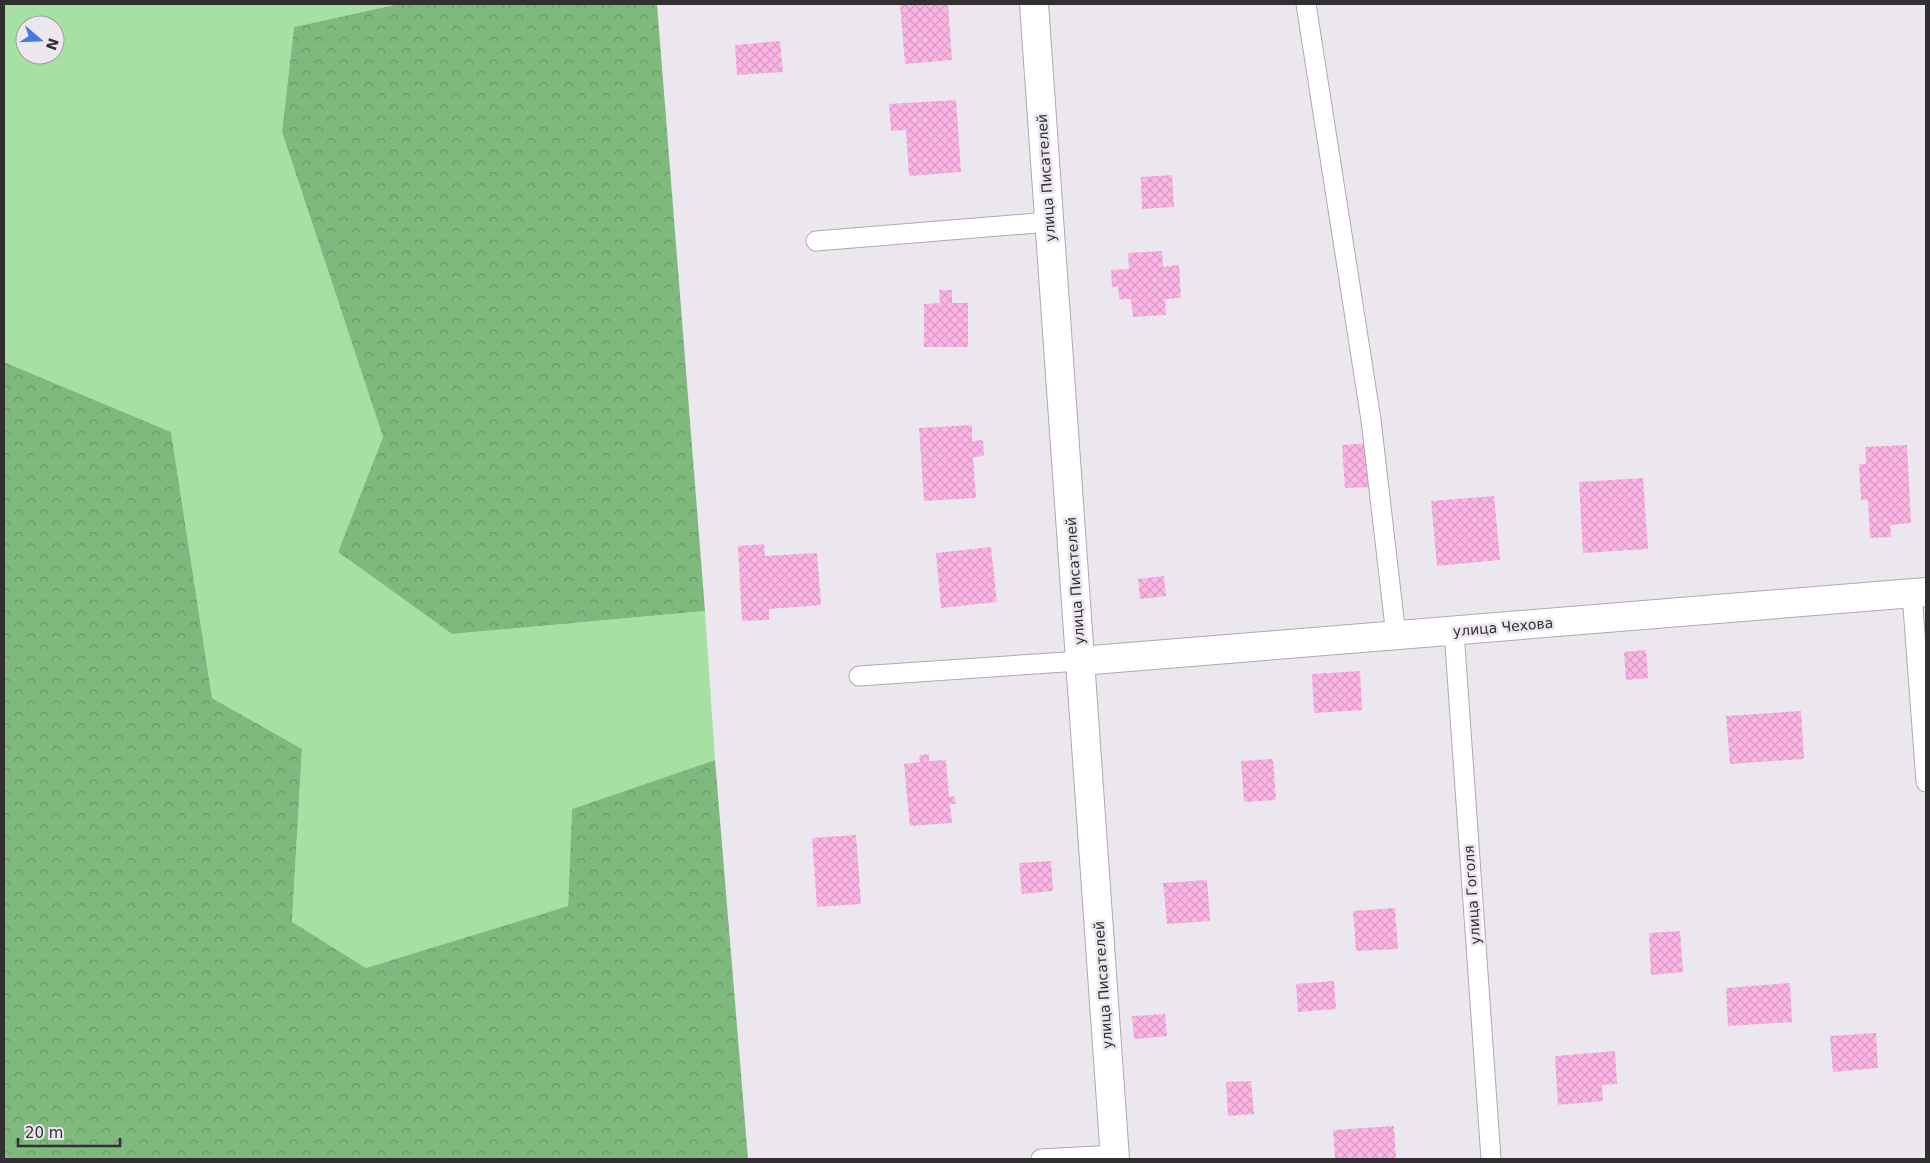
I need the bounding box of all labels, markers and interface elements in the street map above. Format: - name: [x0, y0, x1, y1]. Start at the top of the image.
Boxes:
- north arrow: [15, 15, 65, 65]
- text: N: [43, 36, 62, 52]
- street label: улица Писателей: [1034, 113, 1058, 243]
- street label: улица Писателей: [1063, 516, 1087, 646]
- street label: улица Чехова: [1452, 615, 1554, 639]
- street label: улица Гоголя: [1461, 845, 1483, 945]
- street label: улица Писателей: [1091, 920, 1115, 1050]
- scale bar: [18, 1116, 120, 1148]
- text: 20 m: [25, 1124, 63, 1142]

